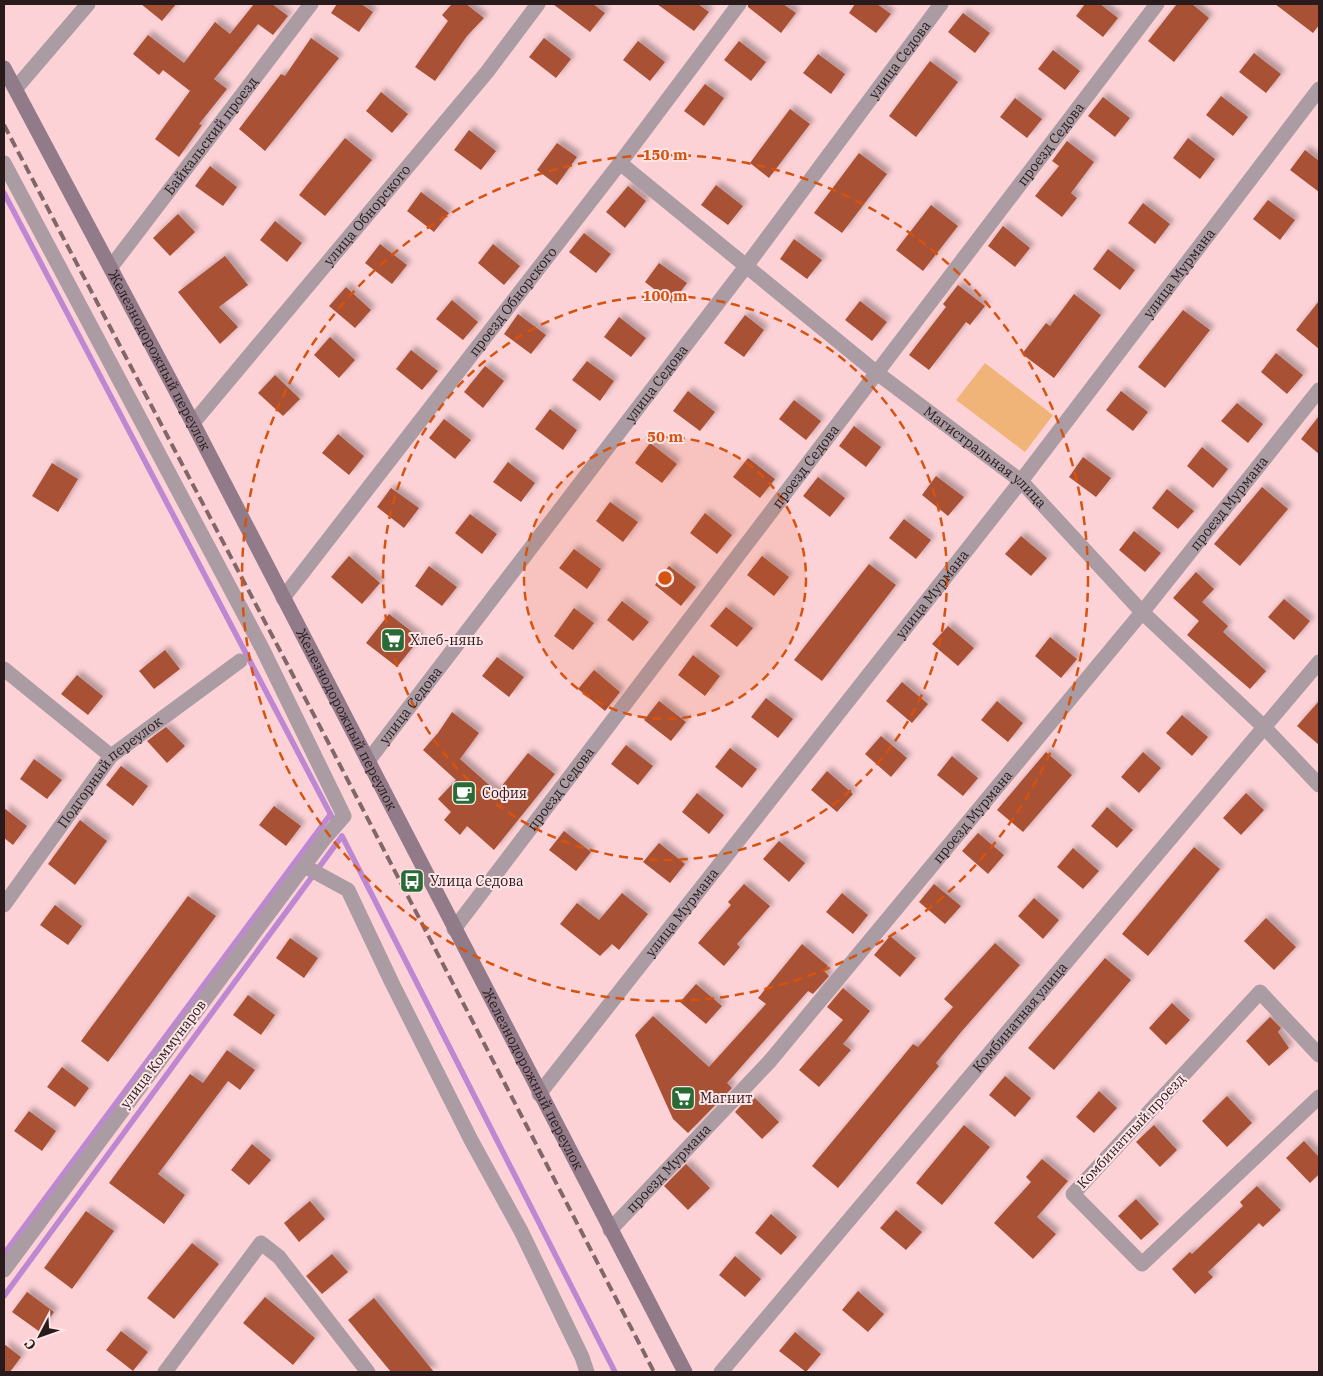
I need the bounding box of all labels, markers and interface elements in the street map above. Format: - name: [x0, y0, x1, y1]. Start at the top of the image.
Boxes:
- street label: улица Седова: [865, 17, 935, 102]
- street label: Байкальский проезд: [160, 73, 262, 198]
- street label: проезд Седова: [1013, 98, 1088, 189]
- text: 150 m: [642, 145, 688, 164]
- street label: улица Обнорского: [320, 161, 415, 269]
- street label: улица Мурмана: [1139, 224, 1219, 322]
- street label: проезд Обнорского: [465, 243, 561, 360]
- street label: Железнодорожный переулок: [104, 267, 215, 454]
- text: 100 m: [642, 286, 688, 305]
- street label: улица Седова: [621, 341, 692, 426]
- street label: Магистральная улица: [920, 402, 1051, 512]
- street label: проезд Седова: [768, 421, 843, 512]
- text: 50 m: [647, 427, 683, 446]
- street label: проезд Мурмана: [1186, 452, 1272, 554]
- street label: улица Мурмана: [892, 546, 973, 642]
- centre of rings: [656, 569, 674, 587]
- street label: Железнодорожный переулок: [292, 625, 401, 813]
- supermarket icon: Хлеб-нянь: [380, 627, 406, 653]
- place label: Хлеб-нянь: [410, 631, 484, 649]
- street label: улица Седова: [375, 663, 446, 748]
- street label: Подгорный переулок: [53, 712, 166, 831]
- street label: проезд Седова: [523, 743, 598, 834]
- street label: проезд Мурмана: [929, 766, 1017, 867]
- cafe icon: София: [451, 780, 477, 806]
- place label: София: [482, 784, 527, 802]
- street label: улица Мурмана: [641, 864, 723, 960]
- bus stop icon: Улица Седова: [399, 868, 425, 894]
- place label: Улица Седова: [430, 872, 524, 890]
- street label: Комбинатная улица: [968, 958, 1072, 1076]
- street label: Железнодорожный переулок: [479, 985, 588, 1173]
- street label: улица Коммунаров: [116, 996, 210, 1112]
- street label: Комбинатный проезд: [1073, 1070, 1189, 1192]
- supermarket icon: Магнит: [670, 1085, 696, 1111]
- place label: Магнит: [700, 1089, 752, 1107]
- street label: проезд Мурмана: [622, 1120, 715, 1216]
- north arrow: [15, 1311, 65, 1361]
- text: С: [20, 1335, 40, 1354]

